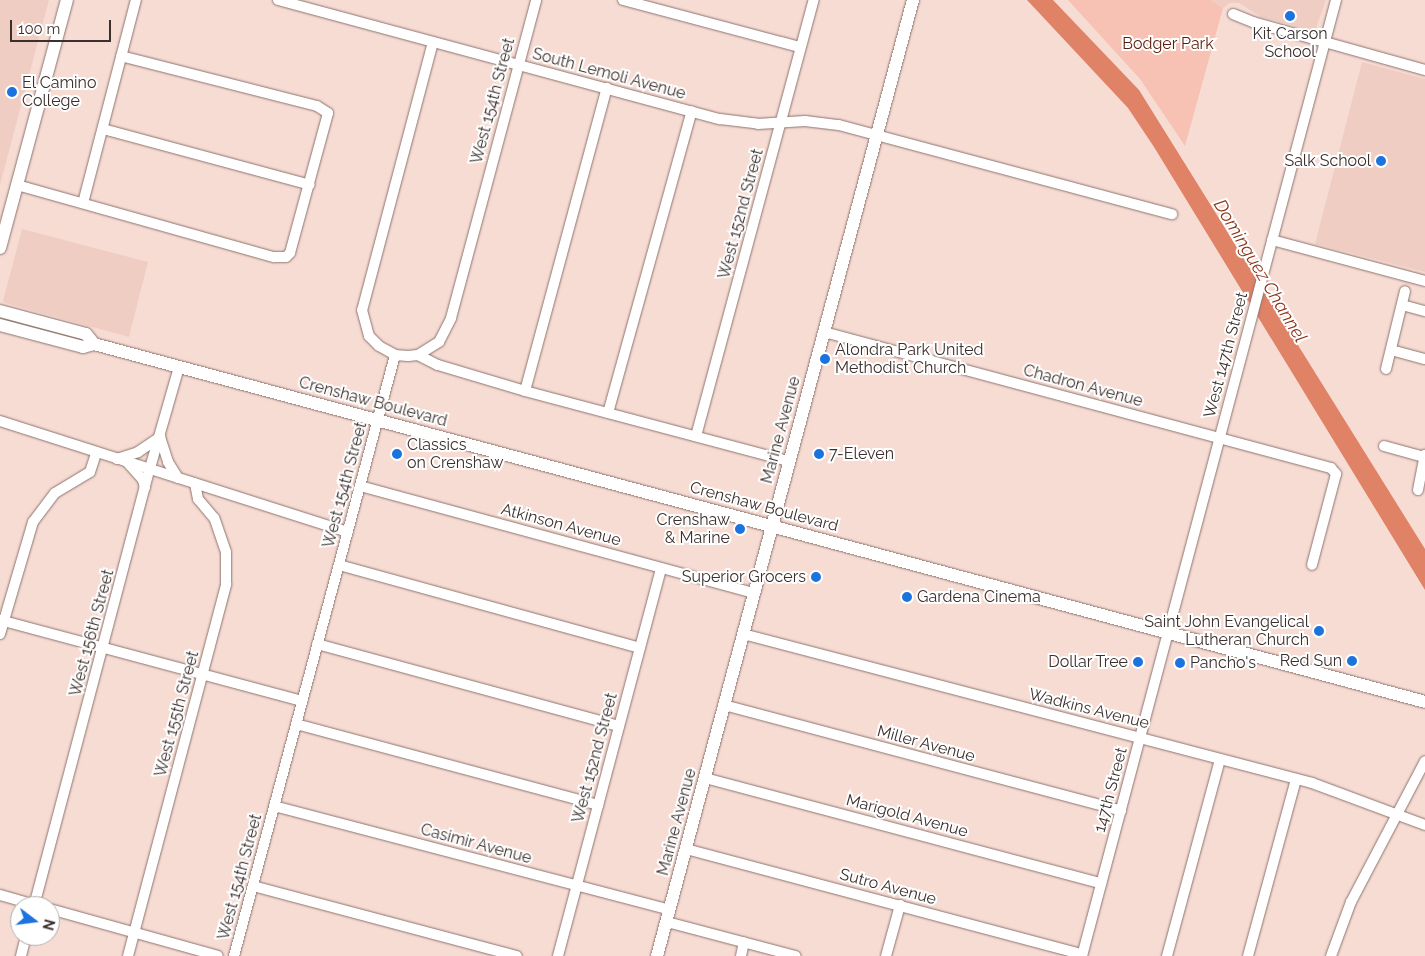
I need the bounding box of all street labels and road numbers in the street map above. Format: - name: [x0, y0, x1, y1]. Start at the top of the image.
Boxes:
- street label: West 154th Street: [467, 36, 519, 166]
- street label: South Lemoli Avenue: [530, 44, 688, 104]
- street label: West 152nd Street: [714, 147, 768, 281]
- street label: West 147th Street: [1200, 290, 1252, 420]
- street label: Chadron Avenue: [1021, 361, 1145, 411]
- street label: Crenshaw Boulevard: [297, 373, 449, 431]
- street label: Marine Avenue: [757, 374, 805, 486]
- street label: West 154th Street: [319, 420, 371, 550]
- street label: Crenshaw Boulevard: [688, 478, 840, 536]
- street label: Atkinson Avenue: [499, 500, 623, 550]
- street label: West 156th Street: [66, 567, 118, 699]
- street label: West 155th Street: [151, 649, 203, 779]
- street label: Wadkins Avenue: [1027, 685, 1151, 733]
- street label: West 152nd Street: [568, 691, 622, 825]
- street label: Miller Avenue: [875, 722, 977, 766]
- street label: 147th Street: [1090, 745, 1132, 835]
- street label: Marine Avenue: [653, 766, 701, 878]
- street label: Marigold Avenue: [844, 790, 970, 842]
- street label: West 154th Street: [214, 812, 266, 942]
- street label: Casimir Avenue: [418, 820, 534, 868]
- street label: Sutro Avenue: [837, 865, 939, 909]

